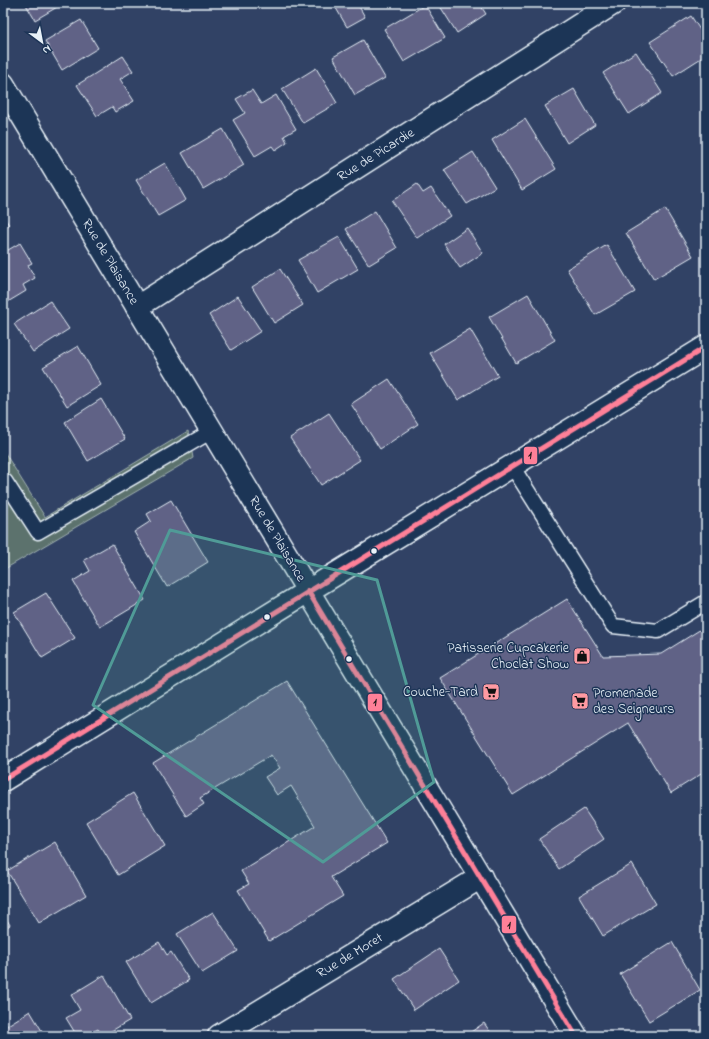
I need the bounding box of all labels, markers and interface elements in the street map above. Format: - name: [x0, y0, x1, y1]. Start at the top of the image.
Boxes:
- north arrow: [22, 22, 62, 62]
- text: N: [39, 41, 54, 58]
- street label: Rue de Picardie: [333, 122, 419, 187]
- street label: Rue de Plaisance: [76, 215, 144, 310]
- line badge: 1: [523, 446, 538, 465]
- text: 1: [528, 448, 532, 464]
- street label: Rue de Plaisance: [243, 492, 311, 587]
- unlabelled marker: [369, 546, 379, 556]
- unlabelled marker: [262, 612, 272, 622]
- place label: Patisserie Cupcakerie Choclat Show: [447, 638, 570, 675]
- shop icon: Patisserie Cupcakerie Choclat Show: [572, 646, 592, 666]
- unlabelled marker: [344, 654, 354, 664]
- place label: Couche-Tard: [403, 682, 478, 703]
- supermarket icon: Couche-Tard: [481, 682, 501, 702]
- place label: Promenade des Seigneurs: [593, 683, 674, 721]
- supermarket icon: Promenade des Seigneurs: [570, 691, 590, 711]
- line badge: 1: [367, 693, 383, 712]
- text: 1: [373, 695, 377, 711]
- line badge: 1: [501, 915, 517, 934]
- text: 1: [507, 918, 511, 934]
- street label: Rue de Moret: [313, 928, 387, 984]

